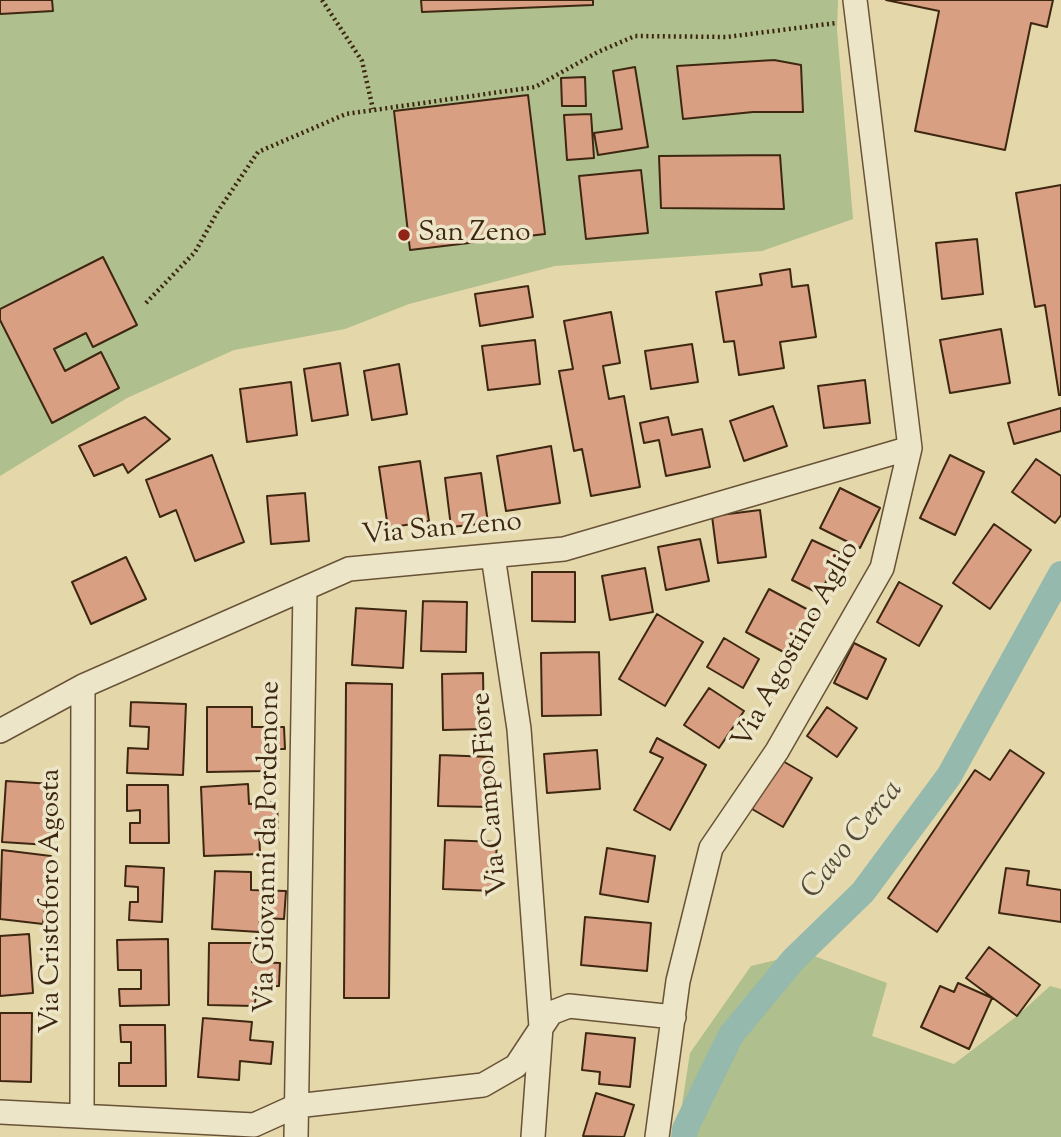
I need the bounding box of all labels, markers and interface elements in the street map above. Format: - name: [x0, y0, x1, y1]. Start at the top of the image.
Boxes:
- place label: San Zeno: [418, 218, 531, 252]
- marker: San Zeno: [396, 227, 412, 243]
- street label: Via San Zeno: [361, 507, 523, 555]
- street label: Via Agostino Aglio: [727, 537, 869, 755]
- street label: Via Giovanni da Pordenone: [250, 681, 290, 1013]
- street label: Via Campo Fiore: [466, 691, 518, 897]
- street label: Via Cristoforo Agosta: [36, 769, 70, 1033]
- water label: Cavo Cerca: [795, 774, 913, 908]

